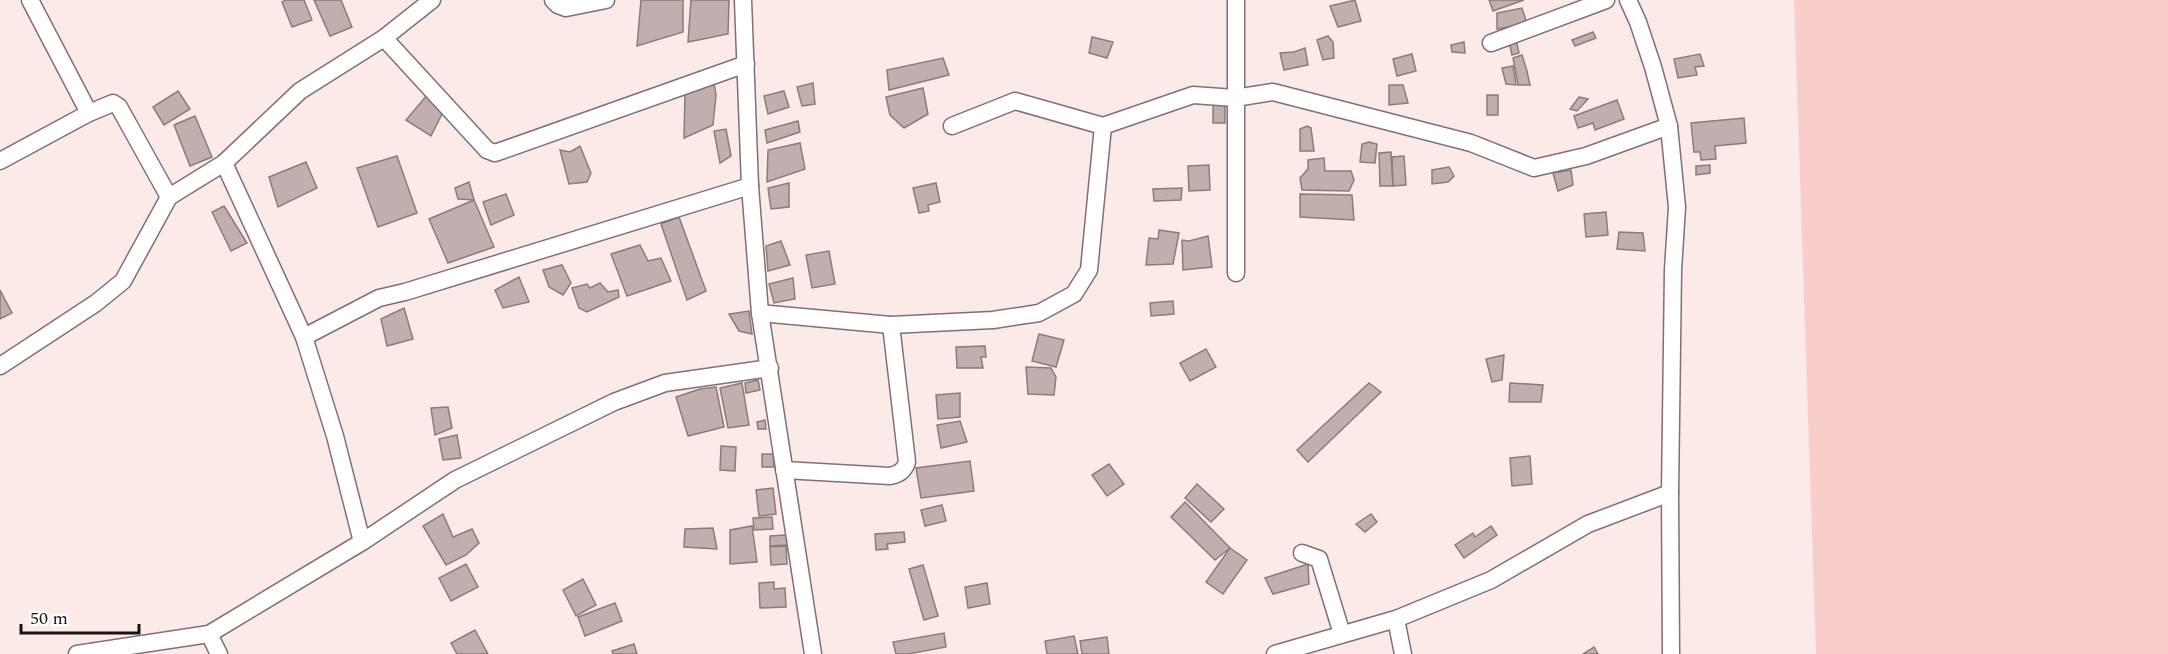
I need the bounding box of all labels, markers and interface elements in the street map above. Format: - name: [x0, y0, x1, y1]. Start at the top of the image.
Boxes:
- scale bar: [21, 597, 140, 635]
- text: 50 m: [30, 605, 68, 632]

